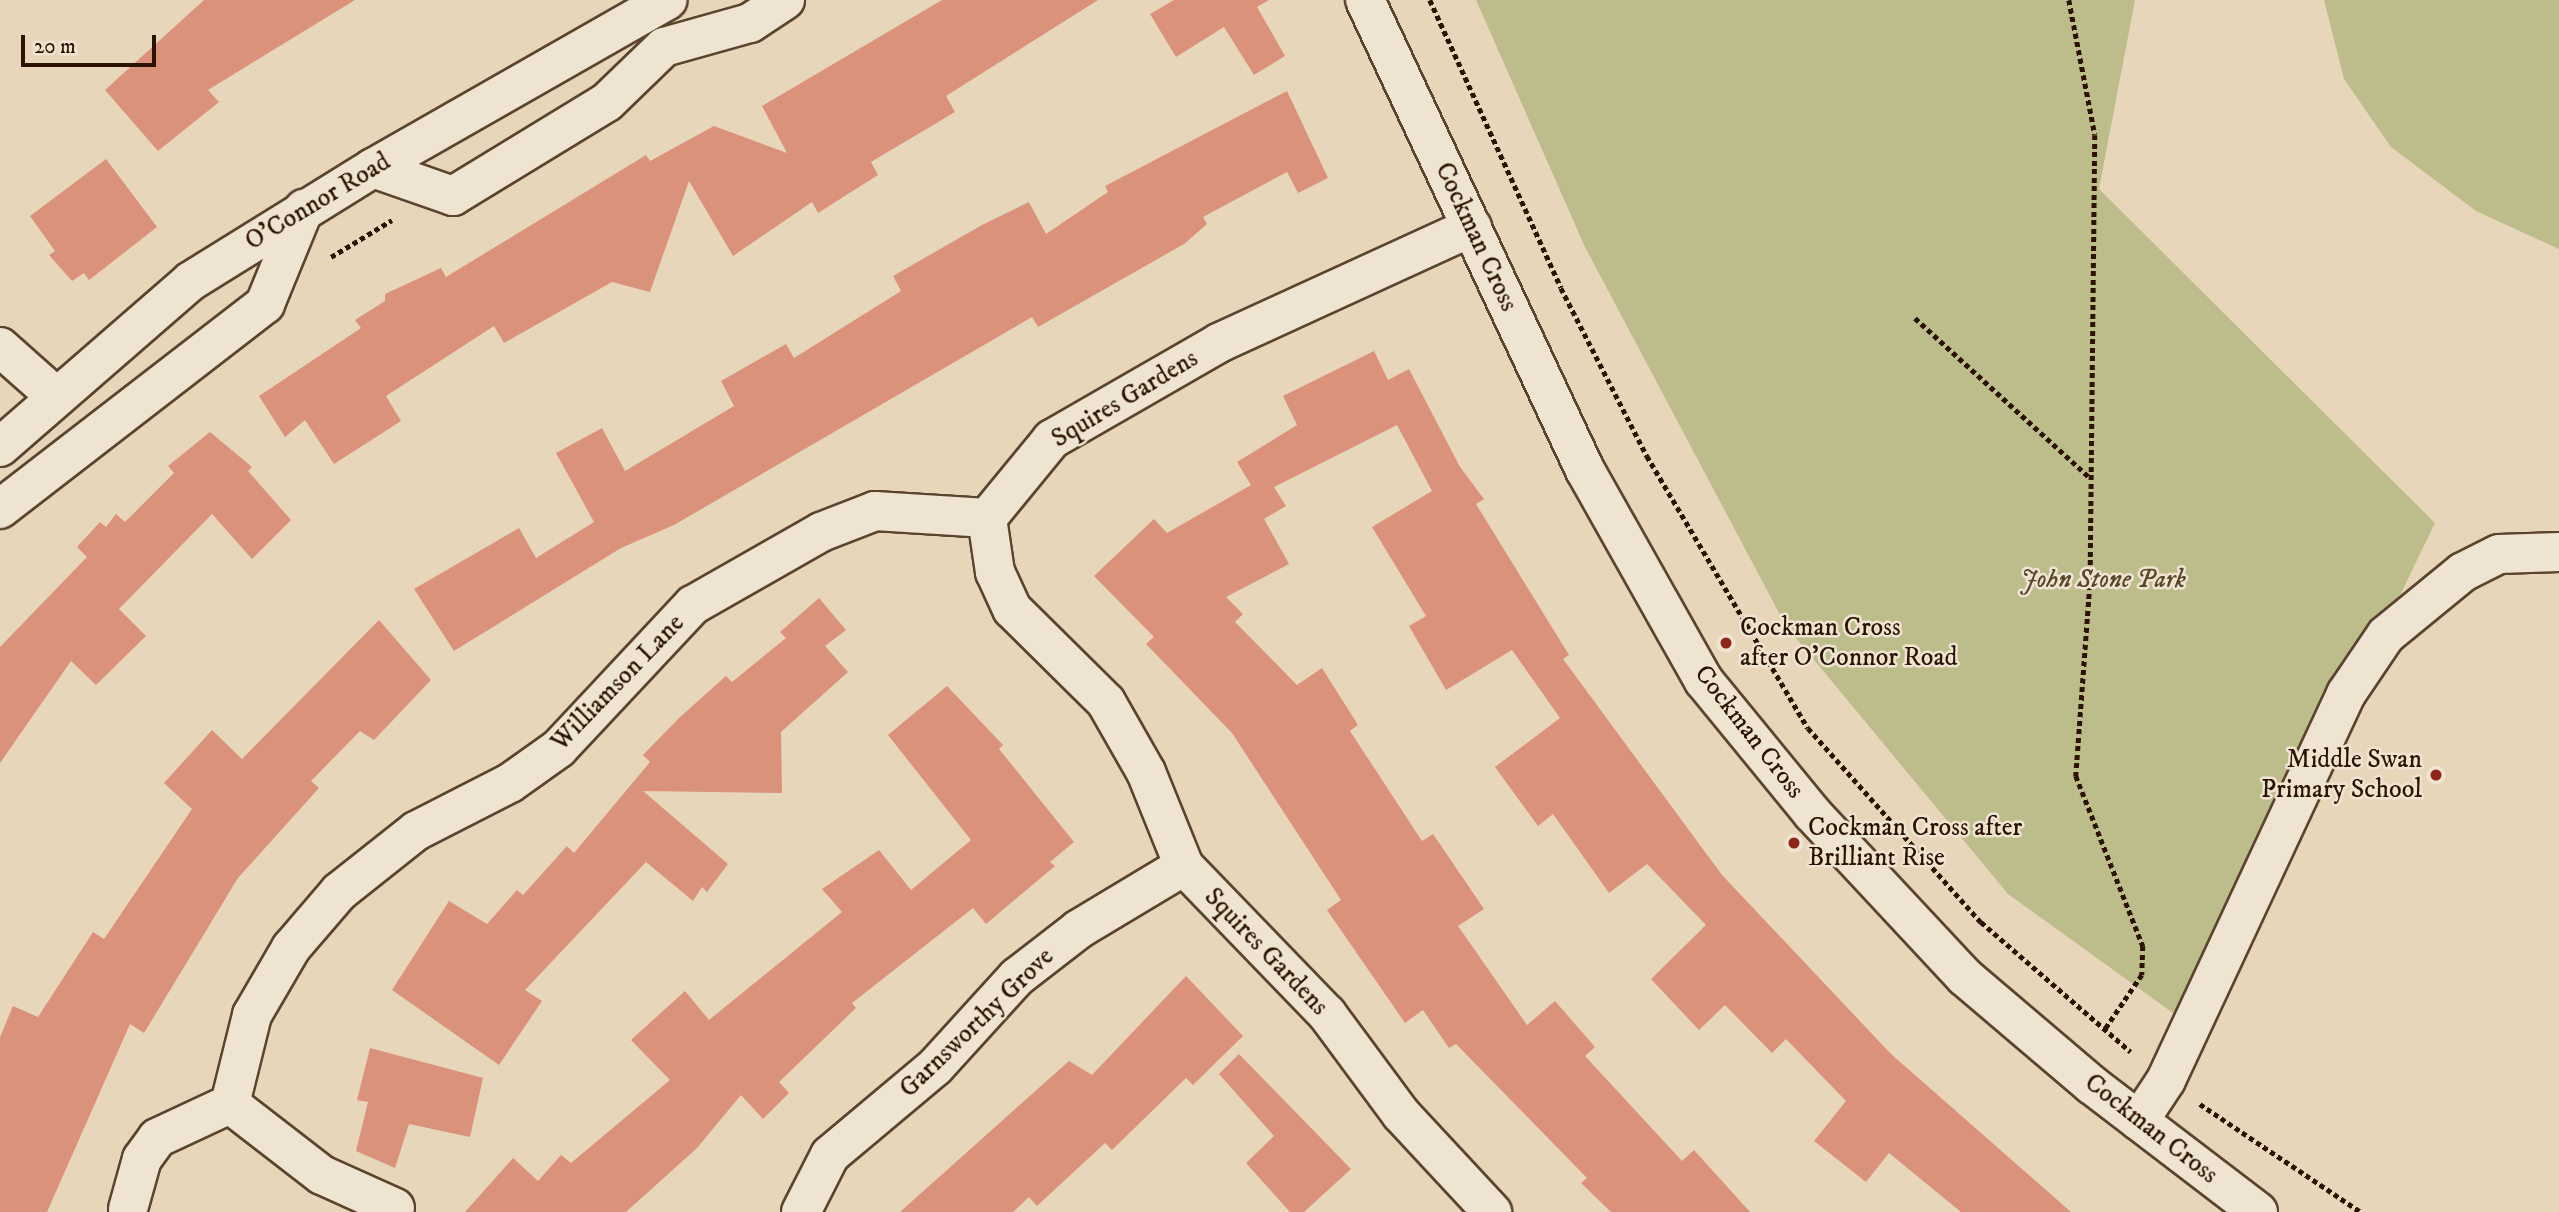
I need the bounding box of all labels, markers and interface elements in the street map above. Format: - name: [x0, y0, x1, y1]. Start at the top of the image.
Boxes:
- scale bar: [24, 21, 159, 65]
- text: 20 m: [34, 34, 76, 60]
- street label: O'Connor Road: [240, 146, 396, 258]
- street label: Cockman Cross: [1428, 158, 1524, 316]
- street label: Squires Gardens: [1046, 343, 1204, 455]
- park label: John Stone Park: [2020, 564, 2186, 596]
- street label: Williamson Lane: [545, 608, 691, 758]
- place label: Cockman Cross after O'Connor Road: [1740, 612, 1957, 674]
- marker: Cockman Cross after O'Connor Road: [1718, 635, 1734, 651]
- street label: Cockman Cross: [1687, 659, 1811, 805]
- place label: Middle Swan Primary School: [2261, 744, 2422, 806]
- marker: Middle Swan Primary School: [2428, 767, 2444, 783]
- place label: Cockman Cross after Brilliant Rise: [1808, 812, 2022, 874]
- marker: Cockman Cross after Brilliant Rise: [1786, 835, 1802, 851]
- street label: Squires Gardens: [1197, 882, 1335, 1022]
- street label: Garnsworthy Grove: [893, 942, 1061, 1104]
- street label: Cockman Cross: [2078, 1067, 2224, 1191]

